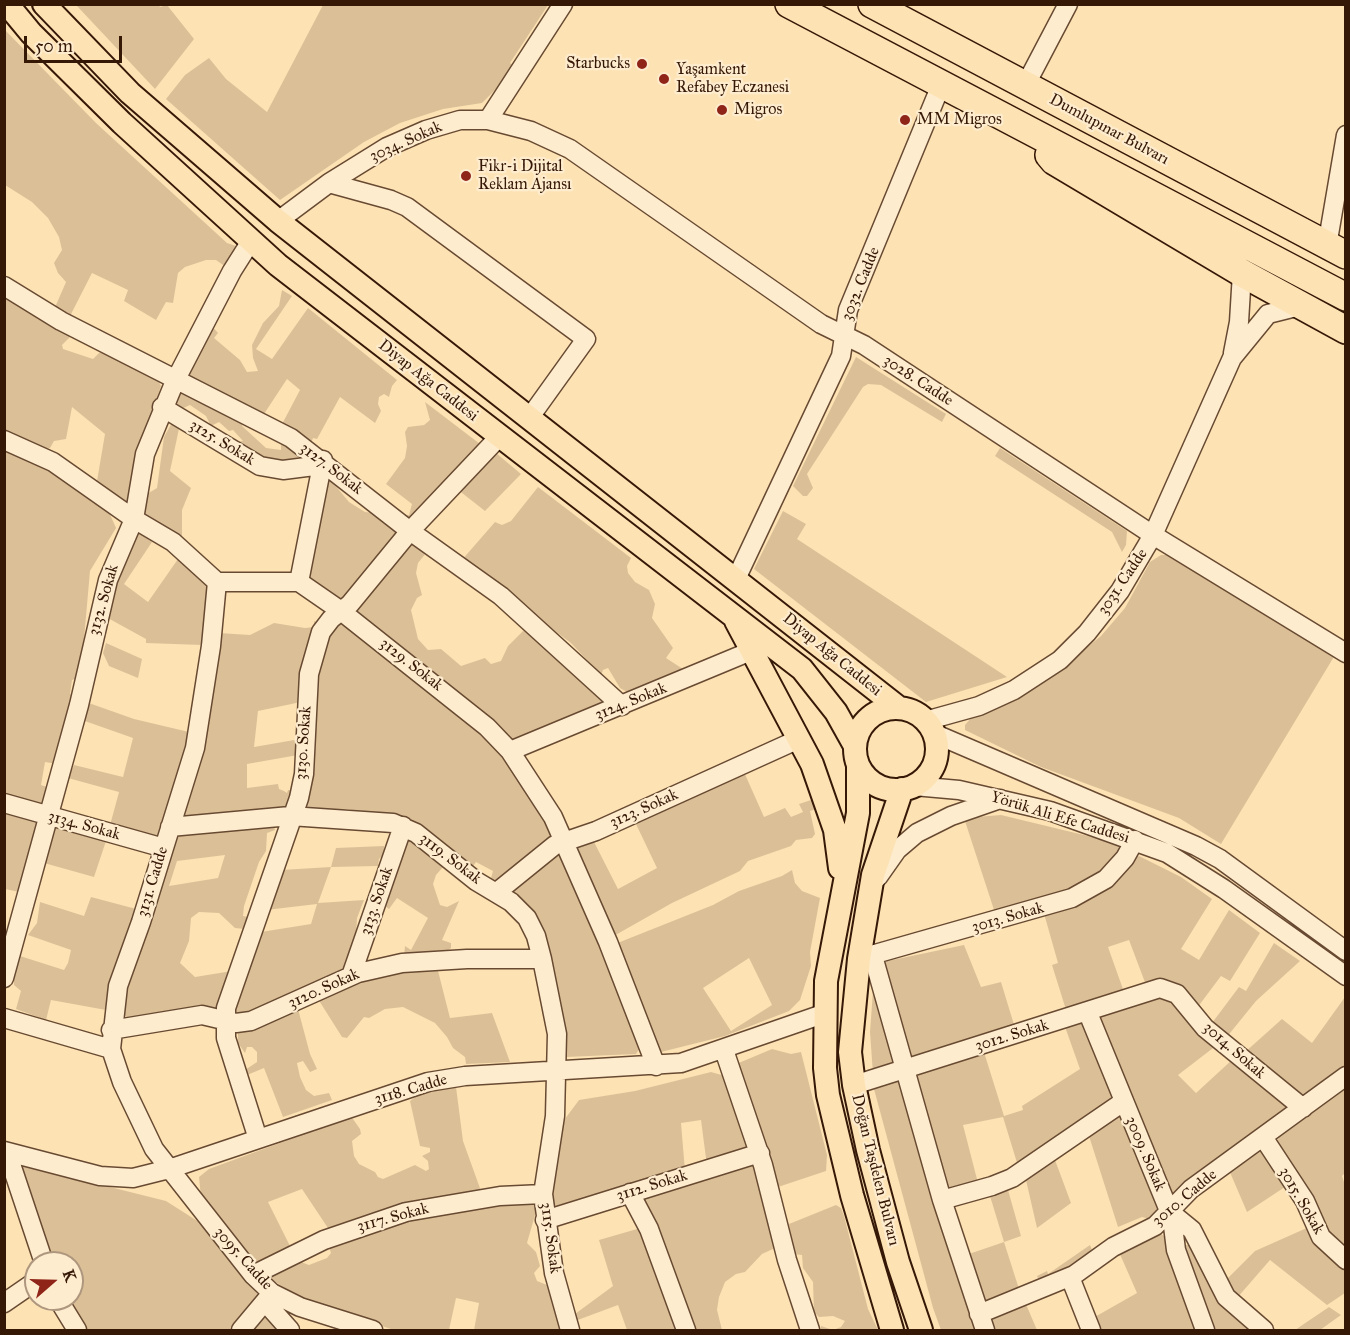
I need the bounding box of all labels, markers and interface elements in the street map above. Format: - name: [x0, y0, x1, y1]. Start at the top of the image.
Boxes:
- scale bar: [27, 24, 124, 62]
- text: 50 m: [35, 35, 73, 57]
- place label: Starbucks: [566, 54, 630, 74]
- marker: Starbucks: [635, 57, 649, 71]
- place label: Yaşamkent Refabey Eczanesi: [676, 60, 789, 98]
- marker: Yaşamkent Refabey Eczanesi: [657, 72, 671, 86]
- street label: Dumlupınar Bulvarı: [1046, 90, 1172, 170]
- place label: Migros: [734, 100, 782, 120]
- marker: Migros: [715, 103, 729, 117]
- place label: MM Migros: [917, 110, 1002, 130]
- marker: MM Migros: [898, 113, 912, 127]
- street label: 3034. Sokak: [367, 118, 445, 166]
- place label: Fikr-i Dijital Reklam Ajansı: [478, 157, 572, 195]
- marker: Fikr-i Dijital Reklam Ajansı: [459, 169, 473, 183]
- street label: 3032. Cadde: [838, 244, 884, 324]
- street label: Diyap Ağa Caddesi: [374, 336, 482, 426]
- street label: 3028. Cadde: [880, 351, 956, 411]
- street label: 3125. Sokak: [186, 416, 258, 470]
- street label: 3127. Sokak: [296, 439, 366, 499]
- street label: 3031. Cadde: [1094, 545, 1152, 619]
- street label: 3132. Sokak: [85, 562, 123, 638]
- street label: Diyap Ağa Caddesi: [779, 609, 885, 701]
- street label: 3129. Sokak: [376, 634, 446, 696]
- street label: 3124. Sokak: [592, 679, 670, 725]
- street label: 3130. Sokak: [292, 705, 316, 781]
- street label: 3123. Sokak: [607, 785, 681, 833]
- street label: Yörük Ali Efe Caddesi: [988, 788, 1132, 848]
- street label: 3134. Sokak: [46, 807, 122, 845]
- street label: 3119. Sokak: [415, 829, 485, 889]
- street label: 3131. Cadde: [133, 844, 173, 920]
- street label: 3133. Sokak: [356, 864, 398, 938]
- street label: 3013. Sokak: [970, 899, 1046, 937]
- street label: 3120. Sokak: [286, 965, 362, 1013]
- street label: 3012. Sokak: [973, 1016, 1051, 1056]
- street label: 3014. Sokak: [1199, 1019, 1269, 1083]
- street label: 3118. Cadde: [372, 1070, 450, 1110]
- street label: Doğan Taşdelen Bulvarı: [847, 1092, 903, 1248]
- street label: 3009. Sokak: [1121, 1114, 1169, 1194]
- street label: 3015. Sokak: [1274, 1164, 1328, 1238]
- street label: 3010. Cadde: [1149, 1165, 1221, 1231]
- street label: 3112. Sokak: [614, 1166, 690, 1206]
- street label: 3117. Sokak: [355, 1199, 431, 1237]
- street label: 3115. Sokak: [536, 1201, 564, 1275]
- street label: 3095. Cadde: [210, 1223, 276, 1295]
- north arrow: [24, 1251, 84, 1311]
- text: K: [59, 1267, 80, 1284]

